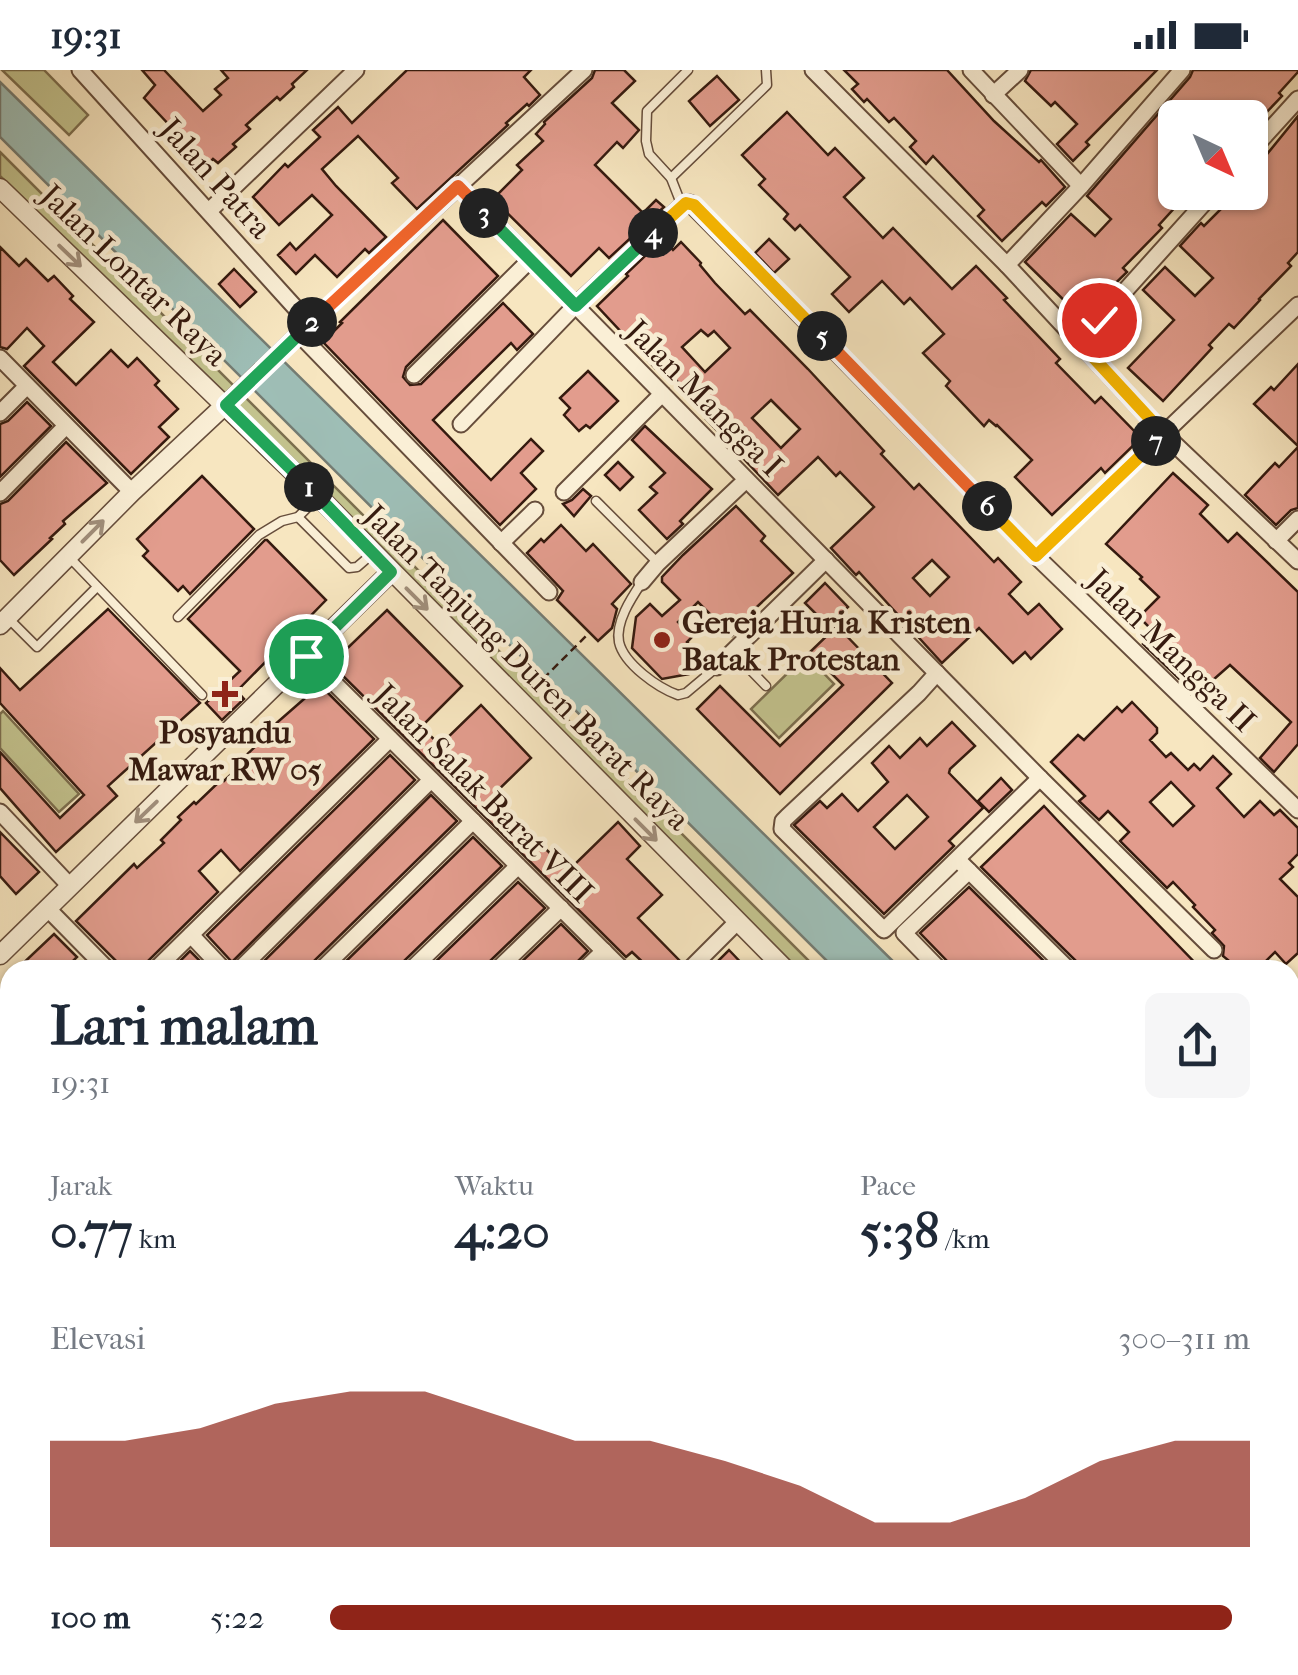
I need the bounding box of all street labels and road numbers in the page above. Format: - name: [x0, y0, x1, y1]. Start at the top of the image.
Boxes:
- street label: Jalan Patra: [150, 108, 280, 247]
- street label: Jalan Lontar Raya: [30, 175, 236, 375]
- street label: Jalan Mangga I: [617, 310, 791, 484]
- street label: Jalan Tanjung Duren Barat Raya: [354, 495, 698, 839]
- street label: Jalan Mangga II: [1078, 559, 1263, 740]
- street label: Jalan Salak Barat VIII: [364, 674, 601, 910]

